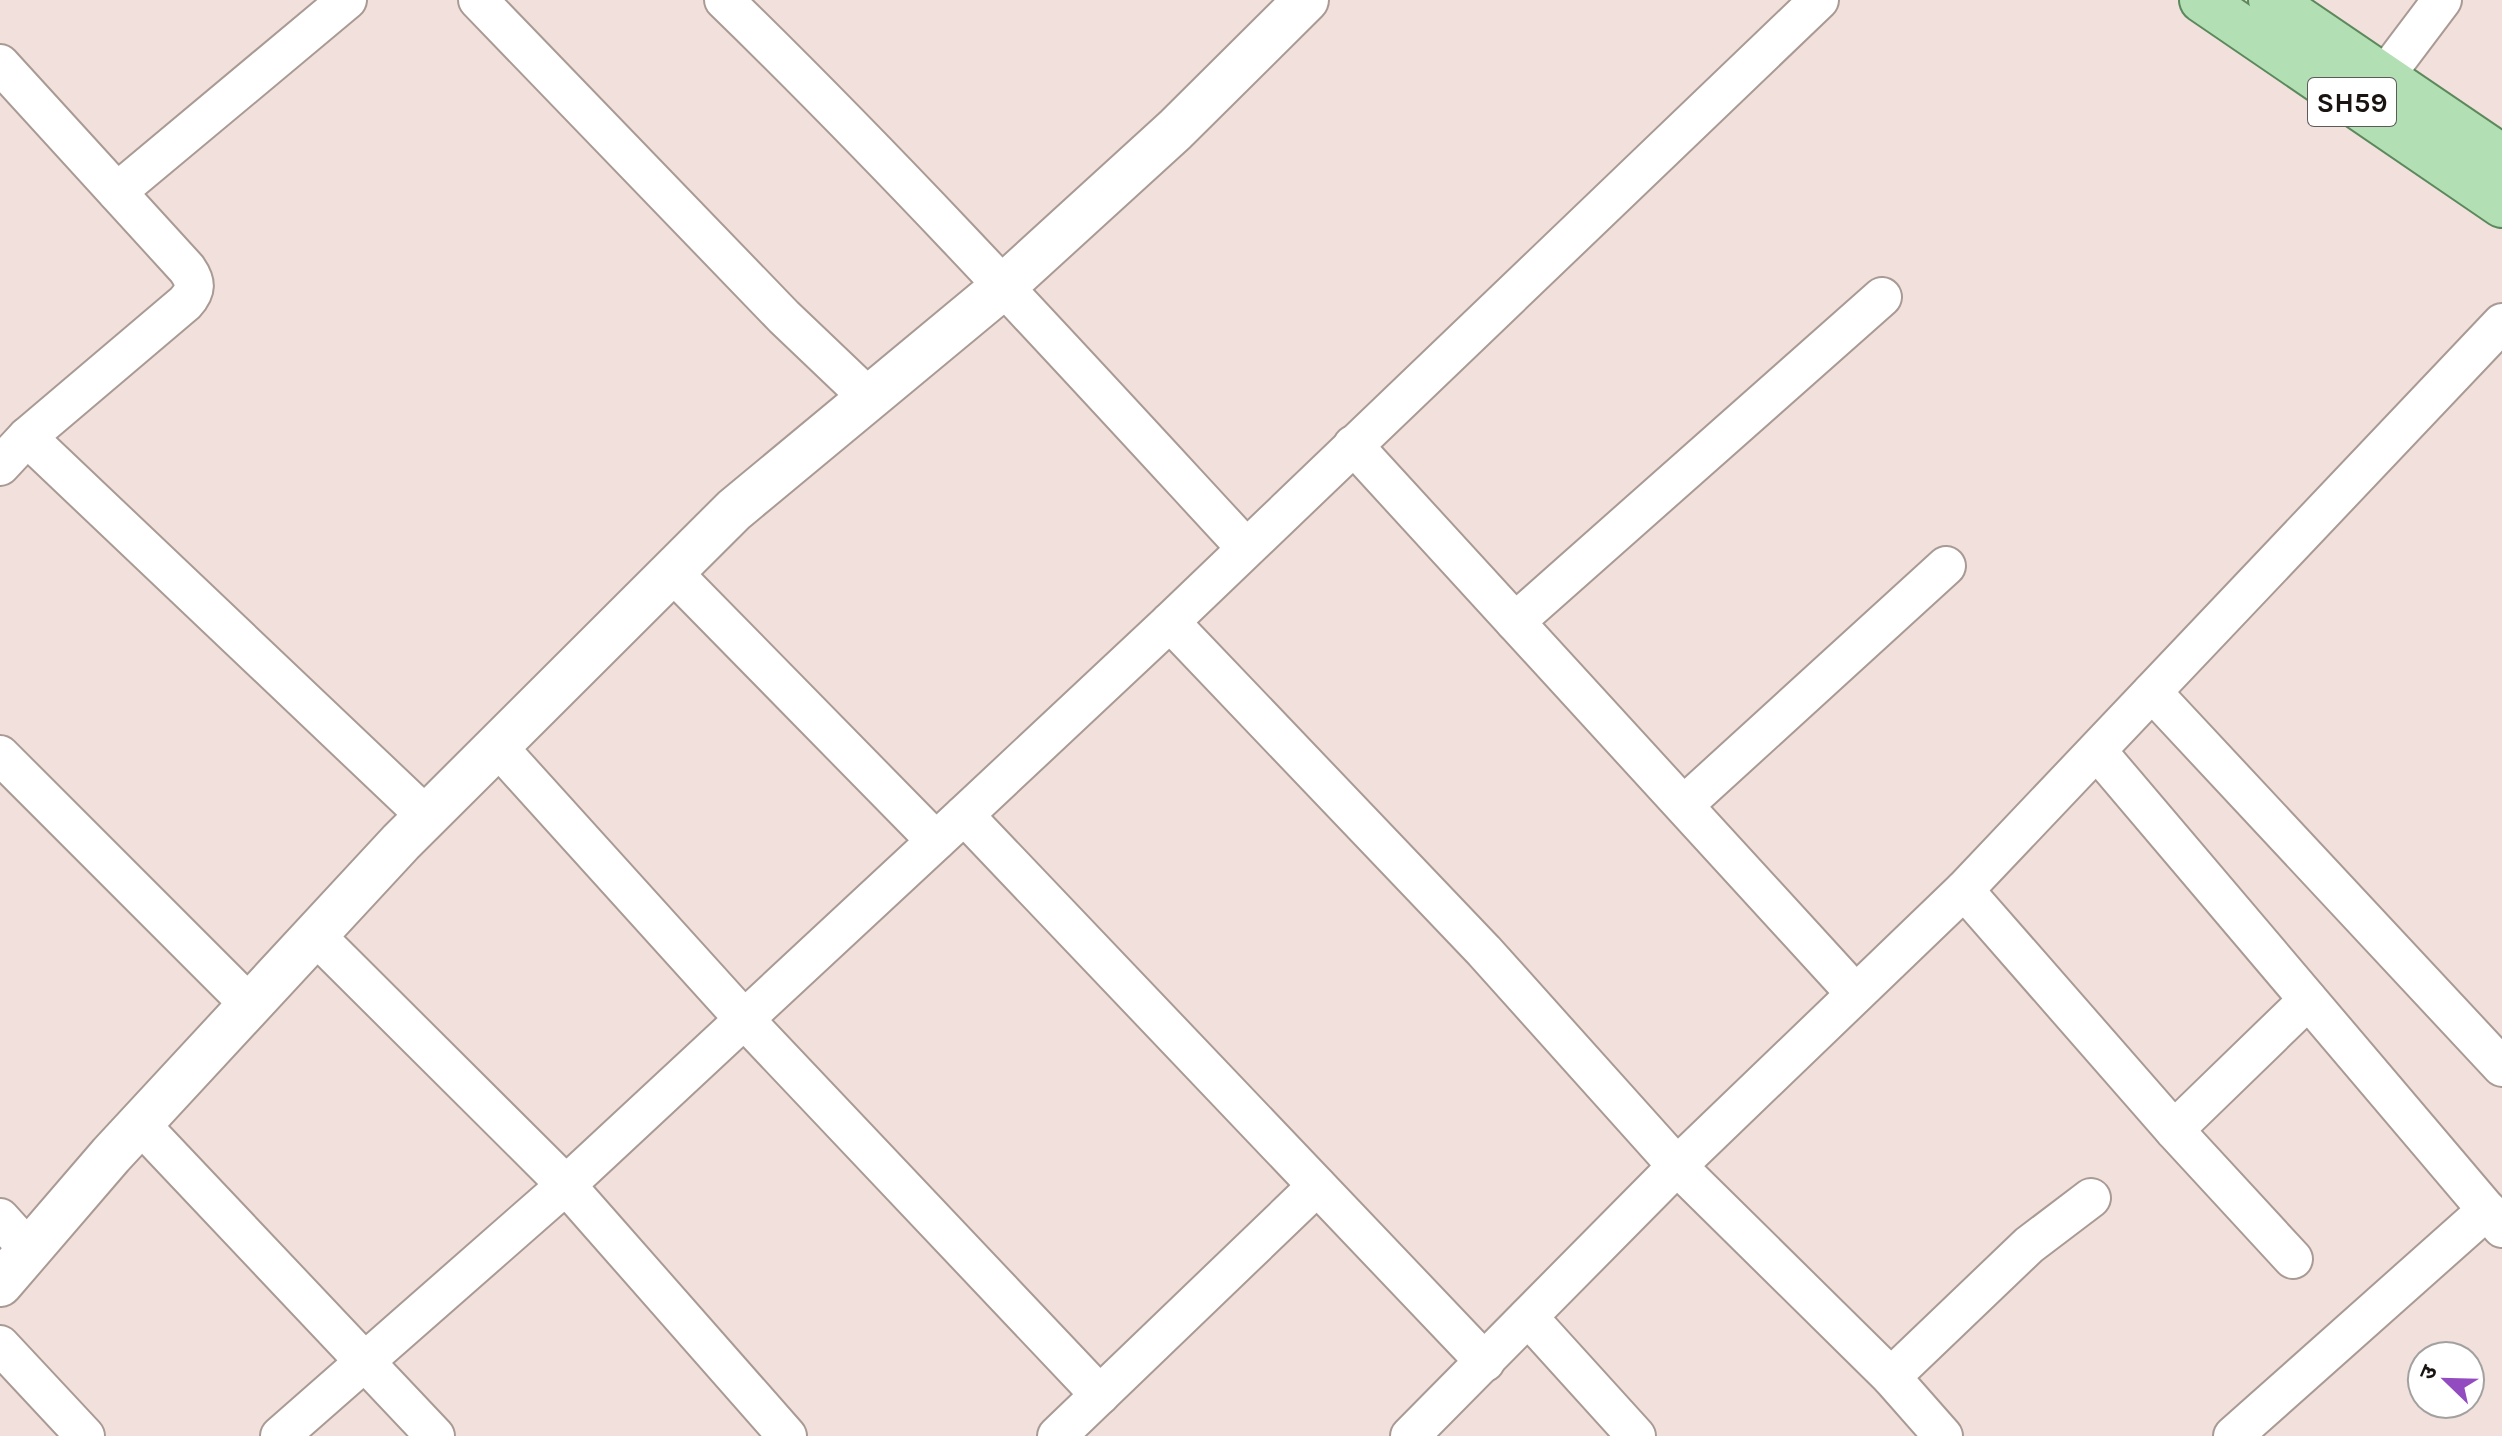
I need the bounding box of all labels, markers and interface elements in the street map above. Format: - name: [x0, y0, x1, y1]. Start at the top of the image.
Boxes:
- road number: SH59: [2308, 78, 2396, 126]
- north arrow: [2406, 1340, 2486, 1420]
- text: उ: [2414, 1361, 2443, 1384]

